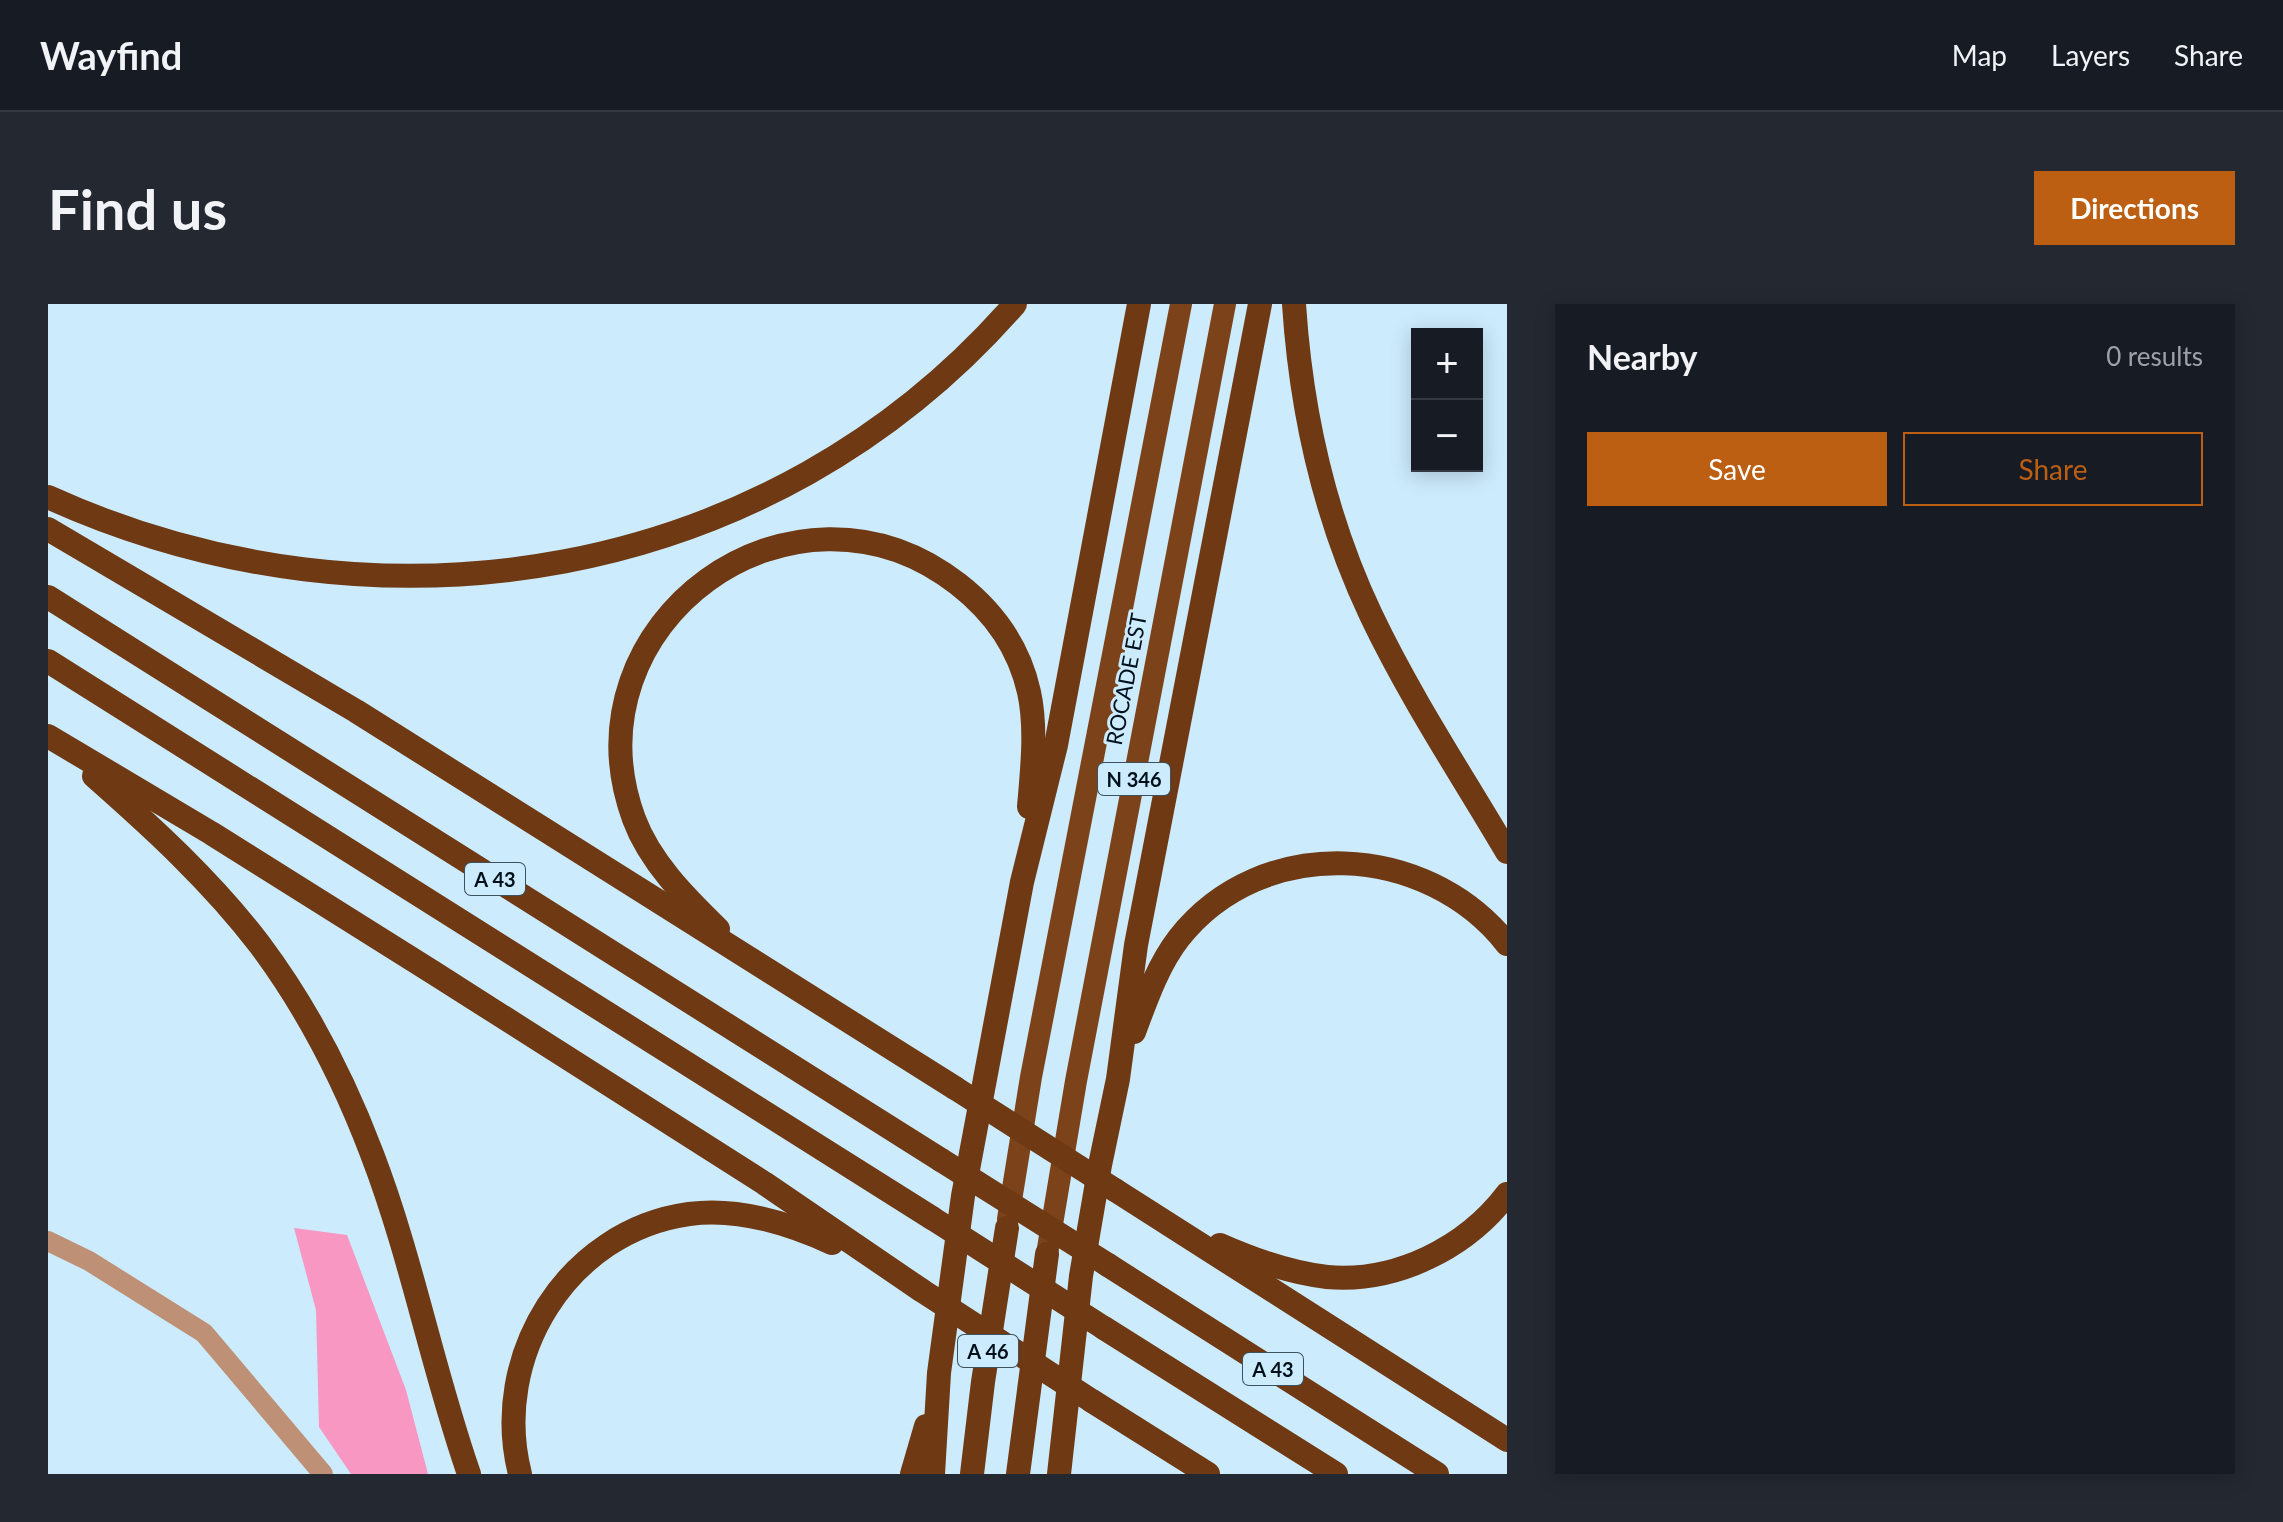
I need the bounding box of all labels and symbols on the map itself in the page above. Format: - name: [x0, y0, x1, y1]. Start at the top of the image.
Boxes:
- street label: ROCADE EST: [1100, 611, 1152, 747]
- road number: N 346: [1098, 763, 1170, 795]
- road number: A 43: [465, 863, 525, 895]
- road number: A 46: [958, 1335, 1018, 1367]
- road number: A 43: [1243, 1353, 1303, 1385]

